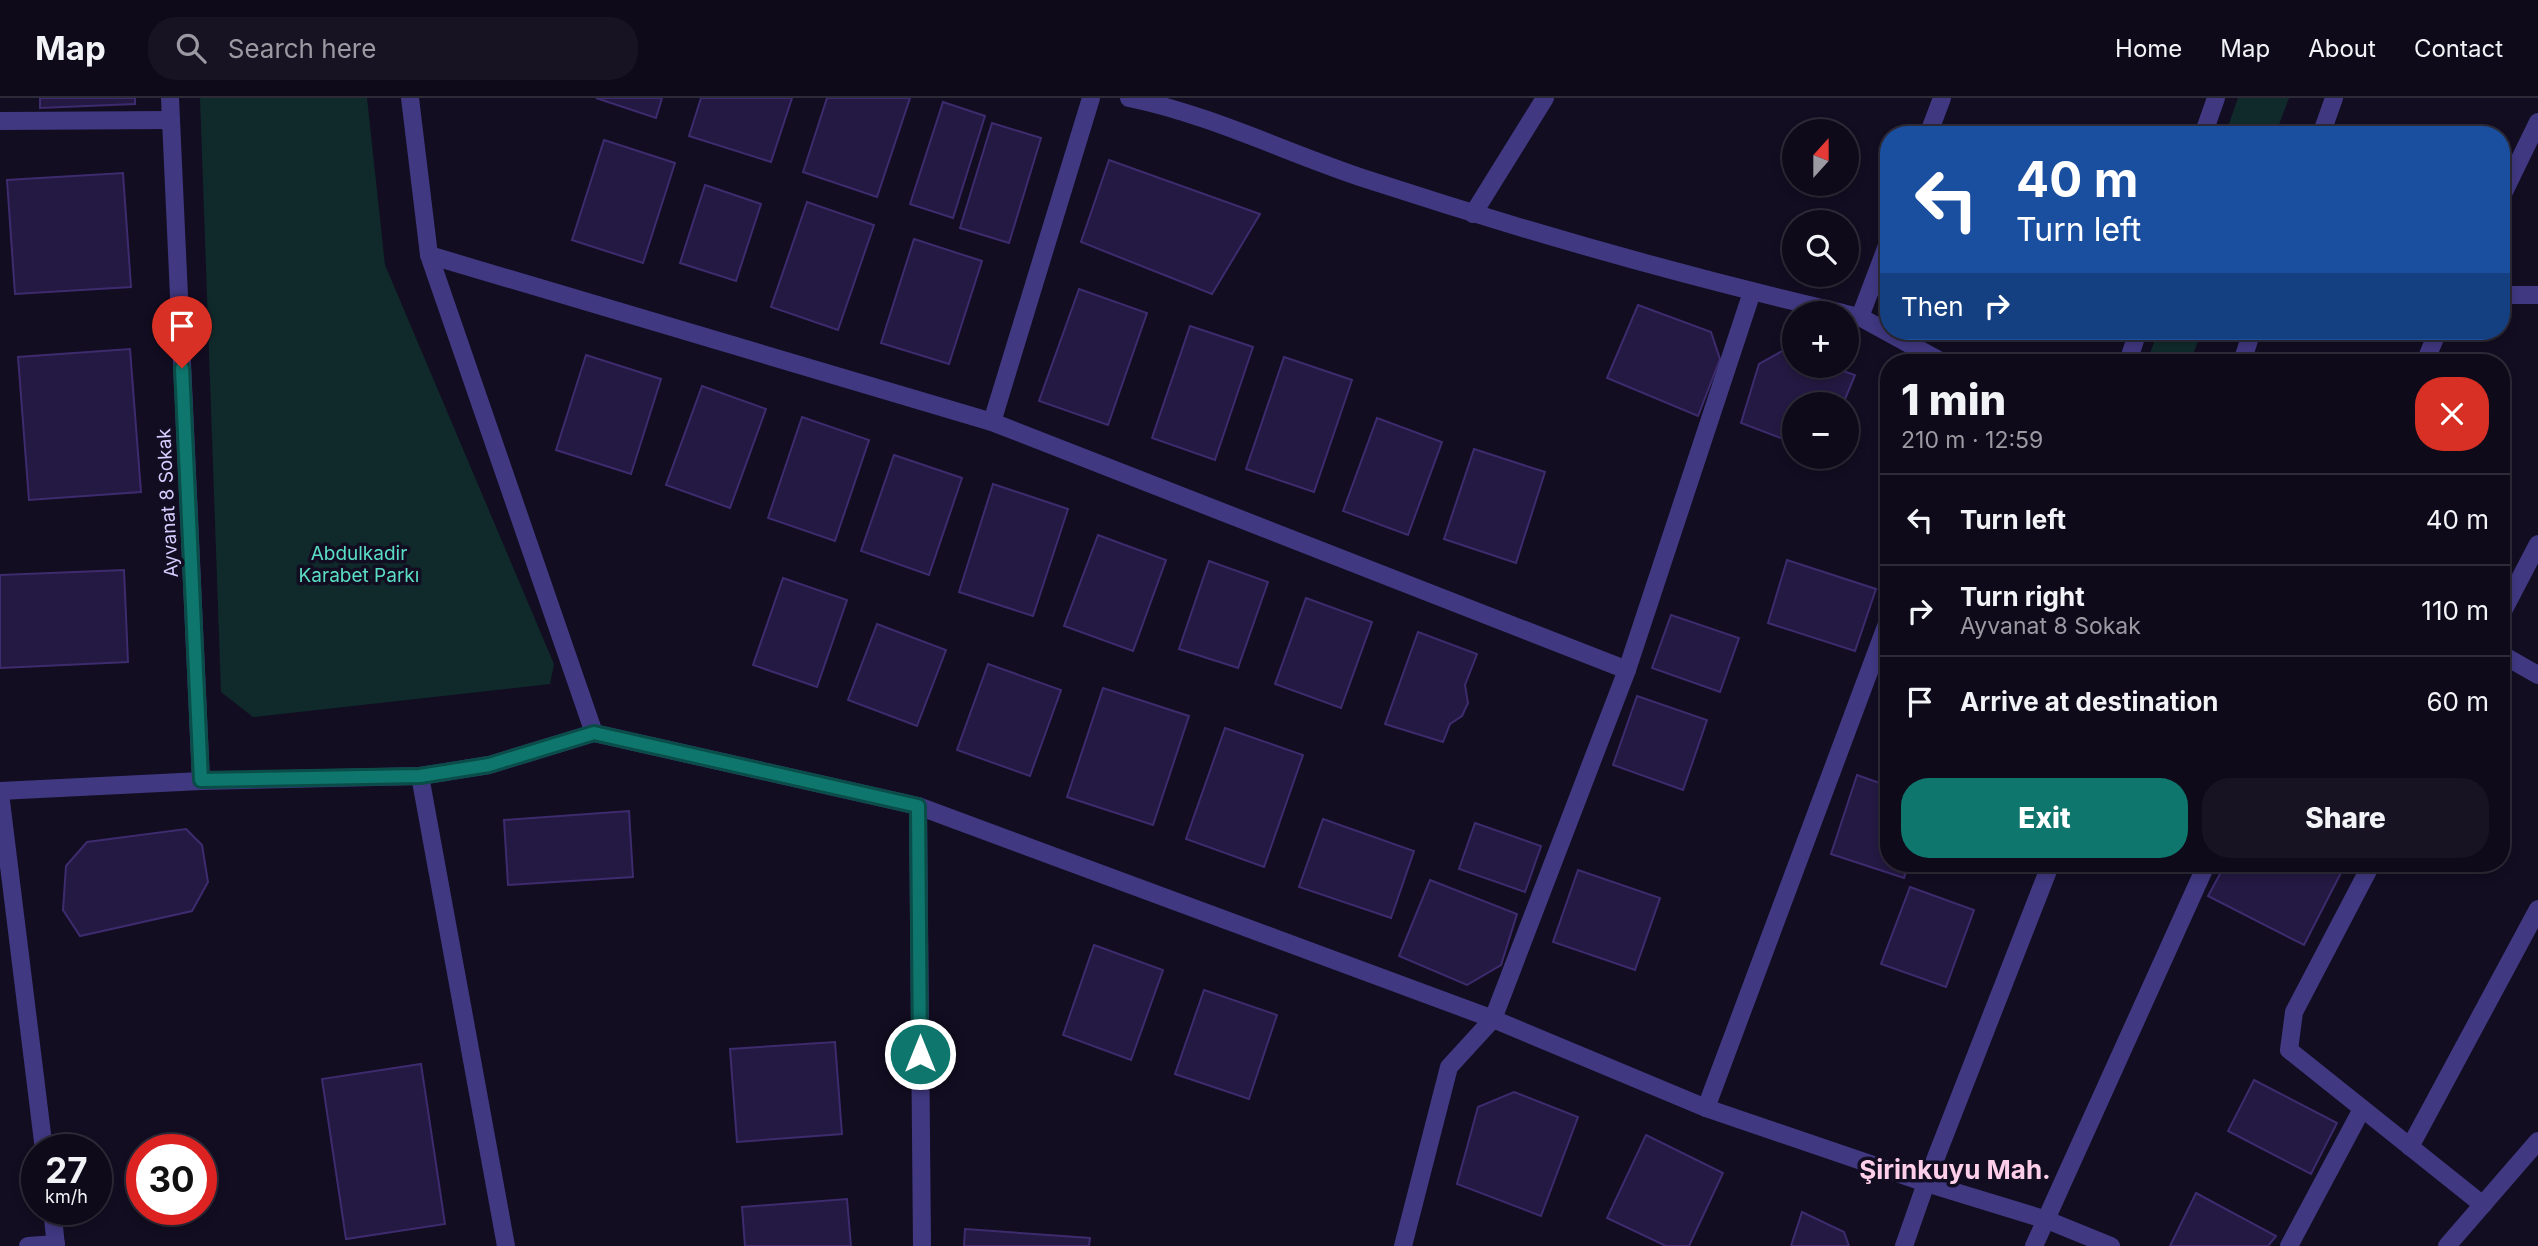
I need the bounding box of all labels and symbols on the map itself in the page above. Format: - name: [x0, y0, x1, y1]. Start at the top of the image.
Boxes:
- north arrow: [1782, 119, 1858, 196]
- pin: [152, 296, 212, 368]
- street label: Ayvanat 8 Sokak: [152, 427, 183, 578]
- park label: Abdulkadir Karabet Parkı: [299, 542, 419, 587]
- position arrow: [883, 1017, 957, 1091]
- speed limit sign: 30: [126, 1134, 217, 1225]
- district label: Şirinkuyu Mah.: [1859, 1154, 2051, 1185]

